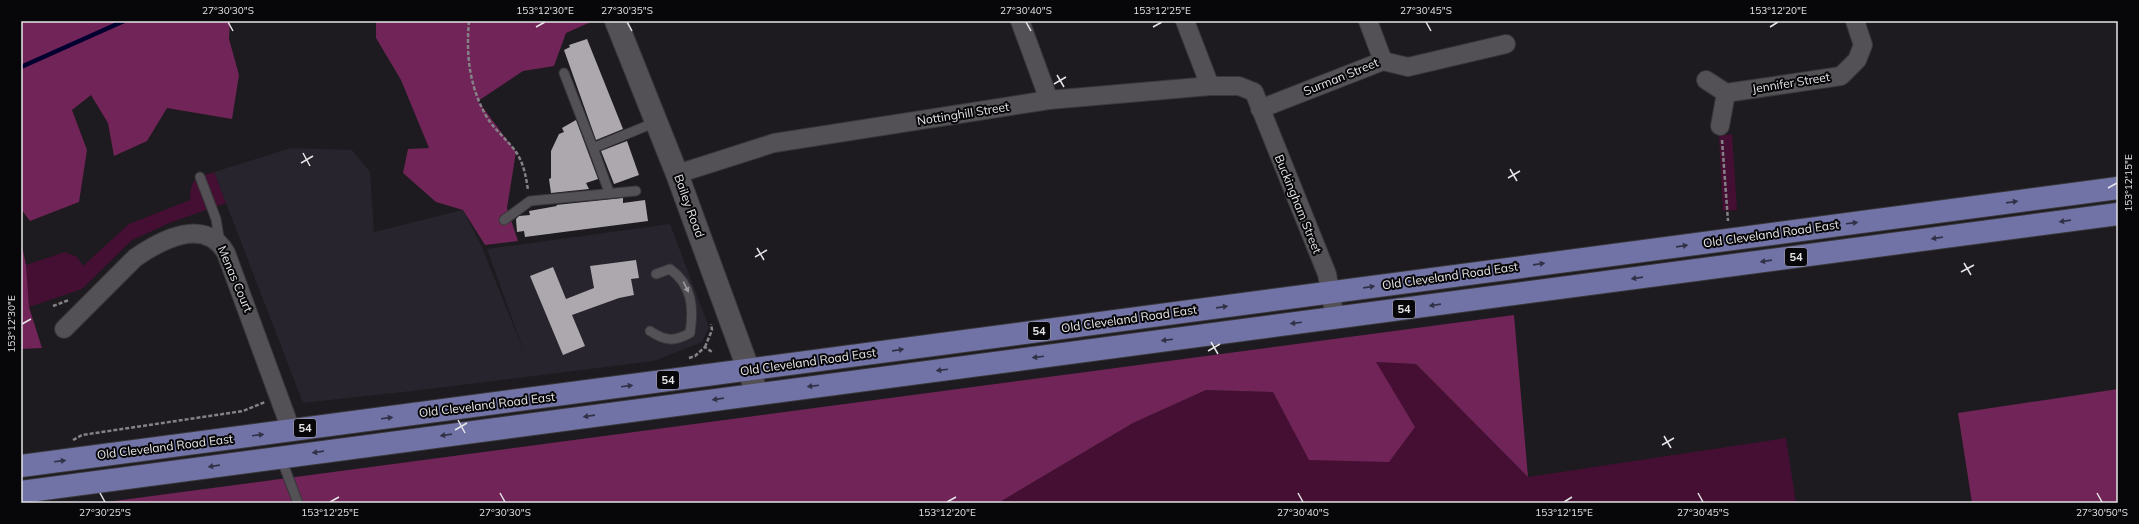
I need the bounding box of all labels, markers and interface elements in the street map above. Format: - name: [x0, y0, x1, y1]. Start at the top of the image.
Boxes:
- text: 27°30'30"S: [202, 4, 254, 17]
- text: 153°12'30"E: [516, 4, 574, 17]
- text: 27°30'35"S: [601, 4, 653, 17]
- text: 27°30'40"S: [1000, 4, 1052, 17]
- text: 153°12'25"E: [1133, 4, 1191, 17]
- text: 27°30'45"S: [1400, 4, 1452, 17]
- text: 153°12'20"E: [1749, 4, 1807, 17]
- street label: Surman Street: [1301, 55, 1381, 98]
- street label: Jennifer Street: [1751, 69, 1831, 96]
- street label: Nottinghill Street: [916, 99, 1010, 128]
- street label: Buckingham Street: [1272, 152, 1325, 255]
- text: 153°12'15"E: [2122, 154, 2135, 212]
- street label: Bailey Road: [671, 172, 708, 240]
- one-way arrow: [2006, 199, 2018, 205]
- street label: Old Cleveland Road East: [1702, 217, 1840, 250]
- one-way arrow: [2059, 218, 2072, 224]
- one-way arrow: [1846, 220, 1858, 226]
- one-way arrow: [1931, 235, 1943, 241]
- one-way arrow: [1676, 242, 1688, 249]
- street label: Menas Court: [215, 243, 256, 314]
- road number: 54: [1785, 248, 1807, 266]
- one-way arrow: [1760, 258, 1772, 264]
- street label: Old Cleveland Road East: [1381, 259, 1519, 292]
- one-way arrow: [1533, 261, 1545, 268]
- one-way arrow: [1631, 275, 1643, 281]
- one-way arrow: [683, 281, 689, 293]
- one-way arrow: [1363, 284, 1375, 290]
- text: 153°12'30"E: [5, 295, 18, 353]
- road number: 54: [1393, 300, 1415, 318]
- street label: Old Cleveland Road East: [1060, 302, 1198, 335]
- one-way arrow: [1428, 302, 1441, 308]
- one-way arrow: [1215, 304, 1228, 310]
- one-way arrow: [1290, 320, 1302, 326]
- road number: 54: [1028, 322, 1050, 340]
- one-way arrow: [1161, 337, 1173, 343]
- street label: Old Cleveland Road East: [739, 345, 877, 378]
- one-way arrow: [892, 347, 904, 353]
- one-way arrow: [1032, 354, 1044, 360]
- one-way arrow: [936, 367, 948, 373]
- road number: 54: [657, 371, 679, 389]
- one-way arrow: [621, 383, 633, 389]
- one-way arrow: [807, 383, 819, 390]
- street label: Old Cleveland Road East: [418, 389, 556, 420]
- one-way arrow: [712, 396, 724, 402]
- one-way arrow: [583, 413, 595, 419]
- one-way arrow: [381, 415, 393, 421]
- road number: 54: [294, 419, 316, 437]
- street label: Old Cleveland Road East: [96, 431, 234, 462]
- one-way arrow: [252, 431, 264, 438]
- one-way arrow: [440, 432, 453, 438]
- one-way arrow: [312, 449, 324, 456]
- one-way arrow: [54, 457, 66, 464]
- one-way arrow: [208, 463, 220, 469]
- text: 27°30'25"S: [79, 506, 131, 519]
- text: 153°12'25"E: [301, 506, 359, 519]
- text: 27°30'30"S: [479, 506, 531, 519]
- text: 153°12'20"E: [918, 506, 976, 519]
- text: 27°30'40"S: [1277, 506, 1329, 519]
- text: 153°12'15"E: [1535, 506, 1593, 519]
- text: 27°30'45"S: [1677, 506, 1729, 519]
- text: 27°30'50"S: [2076, 506, 2128, 519]

